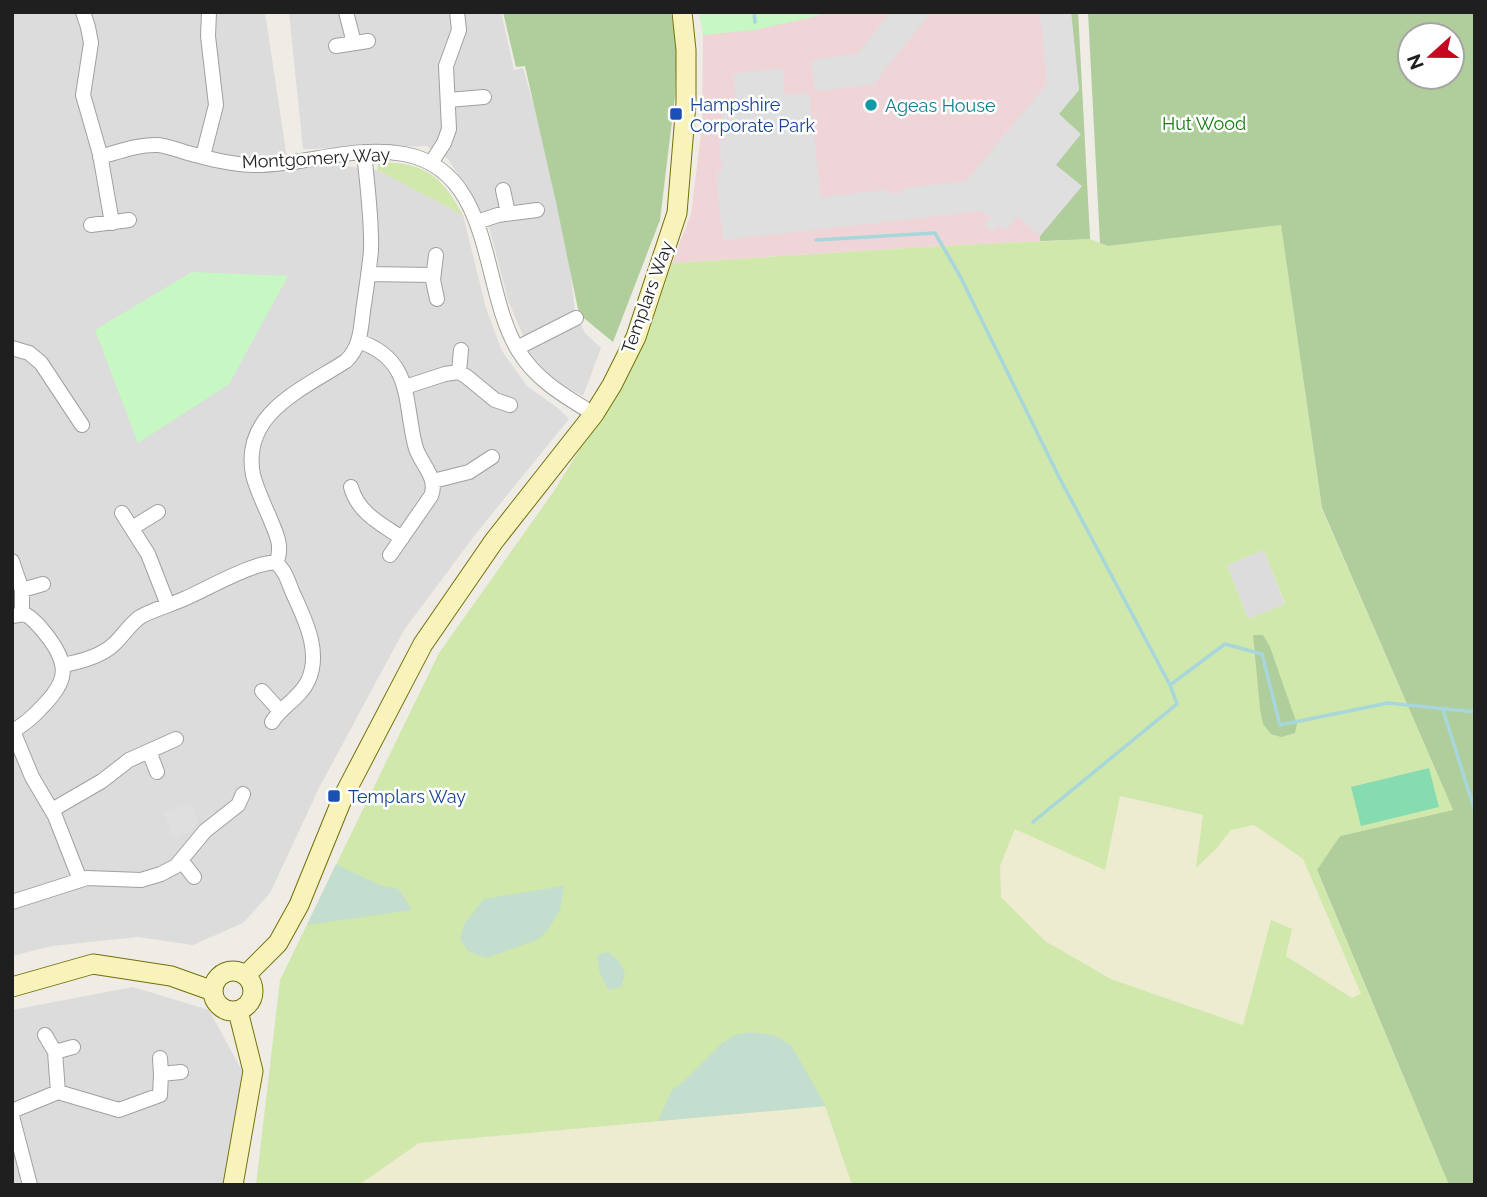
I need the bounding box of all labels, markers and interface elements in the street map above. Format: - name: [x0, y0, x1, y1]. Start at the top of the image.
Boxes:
- north arrow: [1396, 21, 1466, 91]
- text: N: [1402, 51, 1428, 73]
- place label: Hampshire Corporate Park: [690, 94, 815, 136]
- place label: Ageas House: [885, 95, 996, 116]
- marker: Ageas House: [863, 97, 879, 113]
- marker: Hampshire Corporate Park: [668, 106, 684, 122]
- park label: Hut Wood: [1162, 113, 1246, 134]
- street label: Montgomery Way: [241, 144, 391, 172]
- street label: Templars Way: [617, 238, 677, 356]
- place label: Templars Way: [348, 786, 466, 807]
- marker: Templars Way: [326, 788, 342, 804]

